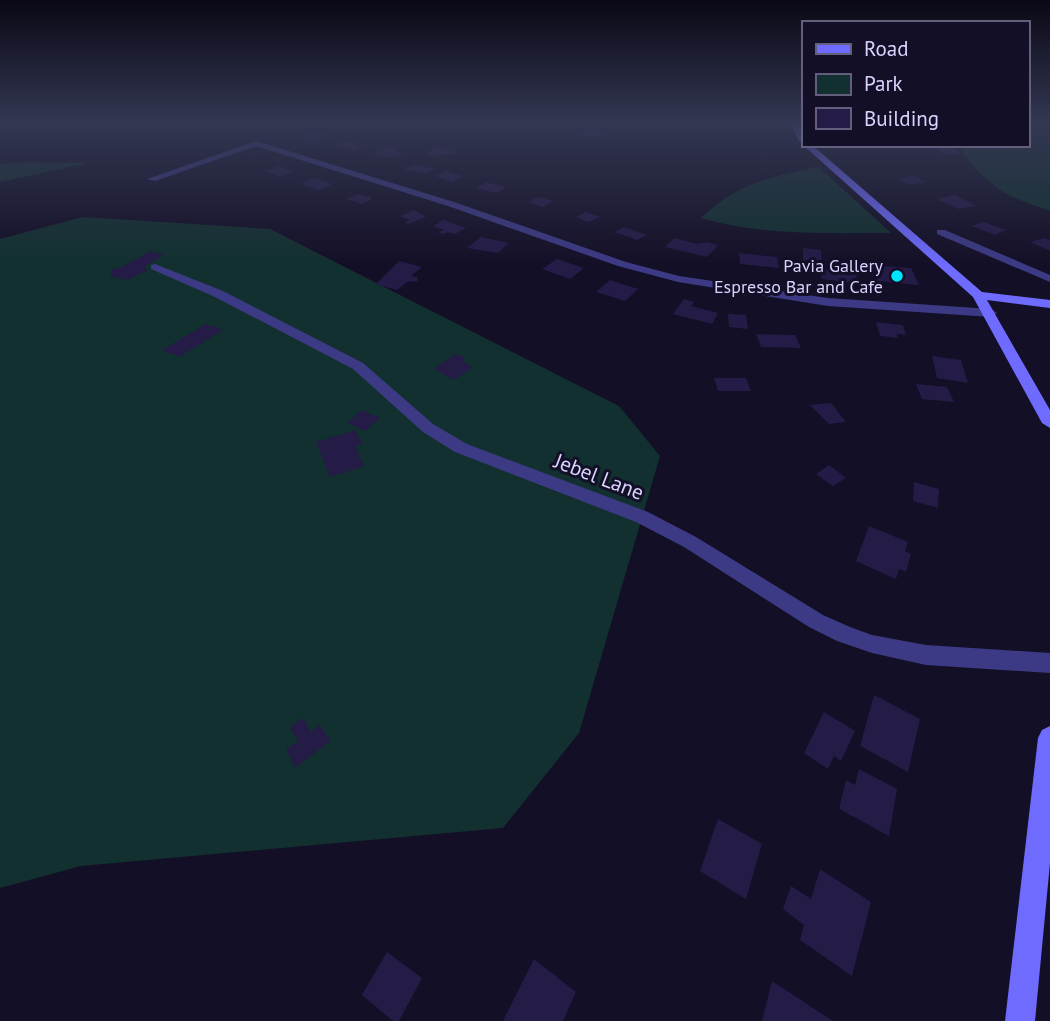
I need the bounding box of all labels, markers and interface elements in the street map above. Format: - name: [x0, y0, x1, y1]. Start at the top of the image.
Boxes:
- legend: [802, 21, 1029, 147]
- text: Road: [864, 35, 908, 62]
- text: Park: [864, 70, 903, 97]
- text: Building: [864, 105, 939, 132]
- place label: Pavia Gallery Espresso Bar and Cafe: [714, 254, 884, 298]
- marker: Pavia Gallery Espresso Bar and Cafe: [889, 268, 905, 284]
- street label: Jebel Lane: [550, 447, 648, 506]

